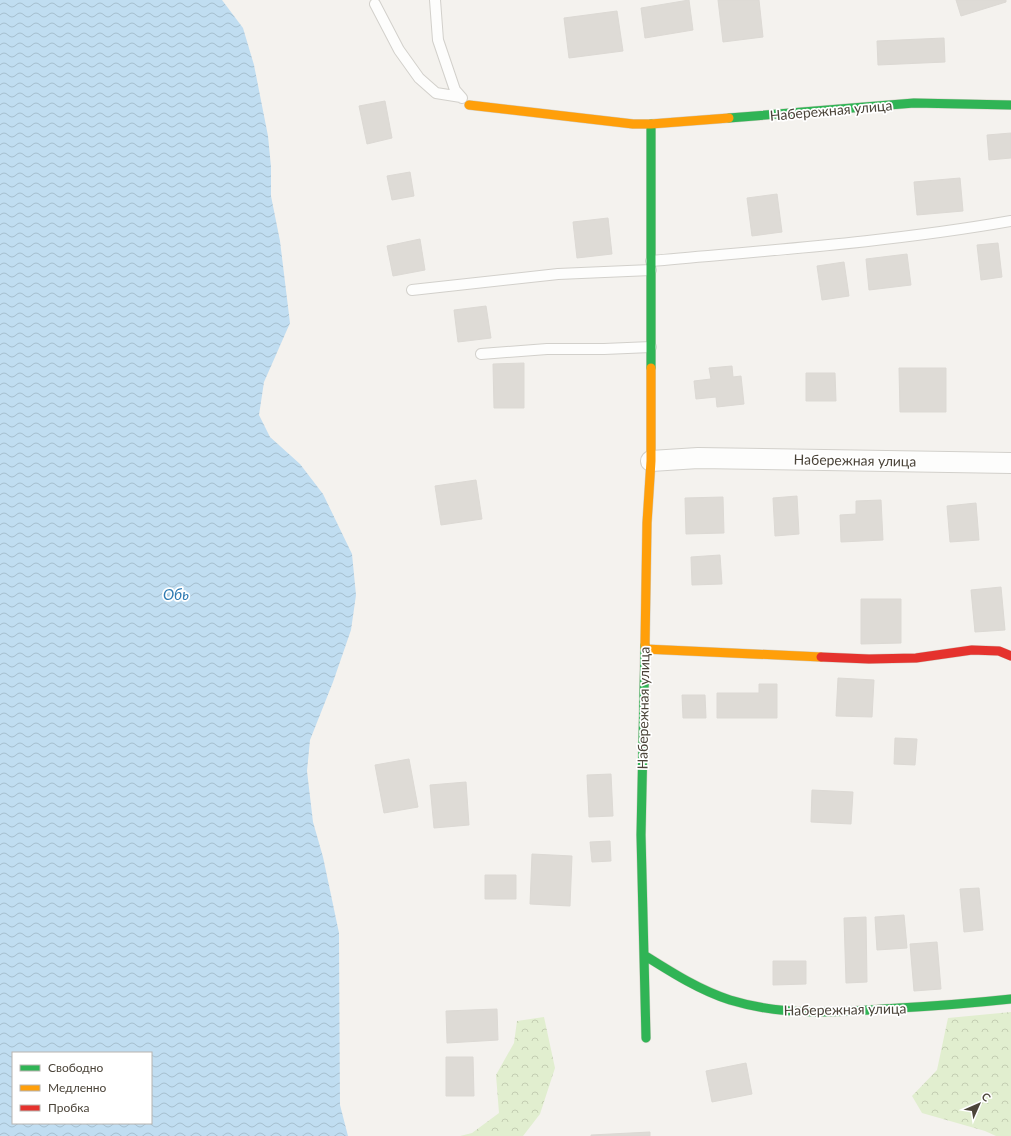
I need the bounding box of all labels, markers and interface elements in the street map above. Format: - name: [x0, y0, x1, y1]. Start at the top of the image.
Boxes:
- street label: Набережная улица: [769, 96, 893, 124]
- street label: Набережная улица: [793, 450, 917, 470]
- water label: Обь: [163, 585, 189, 603]
- street label: Набережная улица: [633, 646, 653, 770]
- street label: Набережная улица: [783, 999, 907, 1019]
- legend: [12, 1052, 152, 1124]
- text: Свободно: [48, 1060, 104, 1075]
- text: Медленно: [48, 1080, 107, 1095]
- north arrow: [959, 1084, 999, 1124]
- text: С: [979, 1089, 994, 1104]
- text: Пробка: [48, 1100, 89, 1115]

